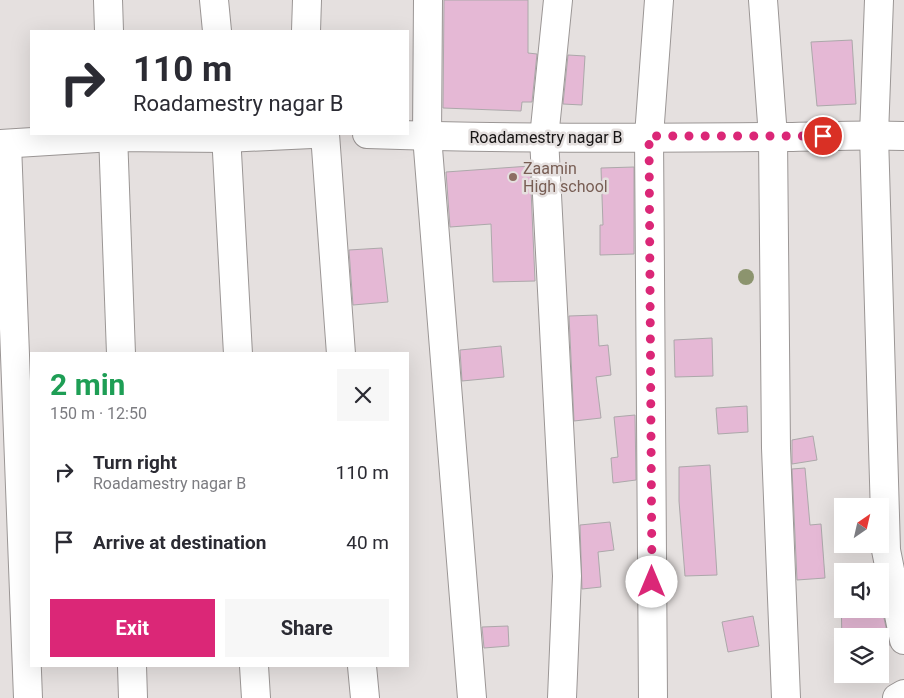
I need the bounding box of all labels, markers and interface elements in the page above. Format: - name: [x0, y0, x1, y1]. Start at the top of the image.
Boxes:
- text: 110 m: [133, 49, 232, 90]
- icon: right: [50, 50, 115, 115]
- text: Roadamestry nagar B: [133, 91, 344, 116]
- pin: [802, 115, 844, 157]
- icon: arrive: [809, 122, 837, 150]
- street label: Roadamestry nagar B: [469, 128, 623, 147]
- place label: Zaamin High school: [523, 159, 608, 196]
- marker: Zaamin High school: [507, 171, 519, 183]
- text: 2 min: [50, 367, 125, 402]
- button: close: [337, 369, 389, 421]
- text: 150 m · 12:50: [50, 404, 147, 423]
- text: Turn right: [93, 451, 177, 474]
- icon: right: [50, 458, 78, 486]
- text: 110 m: [336, 461, 389, 484]
- text: Roadamestry nagar B: [93, 474, 246, 493]
- north arrow: [834, 498, 889, 552]
- map controls: [834, 498, 889, 683]
- icon: arrive: [50, 528, 78, 556]
- text: Arrive at destination: [93, 531, 266, 554]
- text: 40 m: [346, 531, 389, 554]
- position arrow: [625, 555, 677, 607]
- button: sound: [834, 563, 889, 618]
- button: Exit: [50, 599, 215, 657]
- button: Share: [225, 599, 389, 657]
- button: layers: [834, 628, 889, 683]

